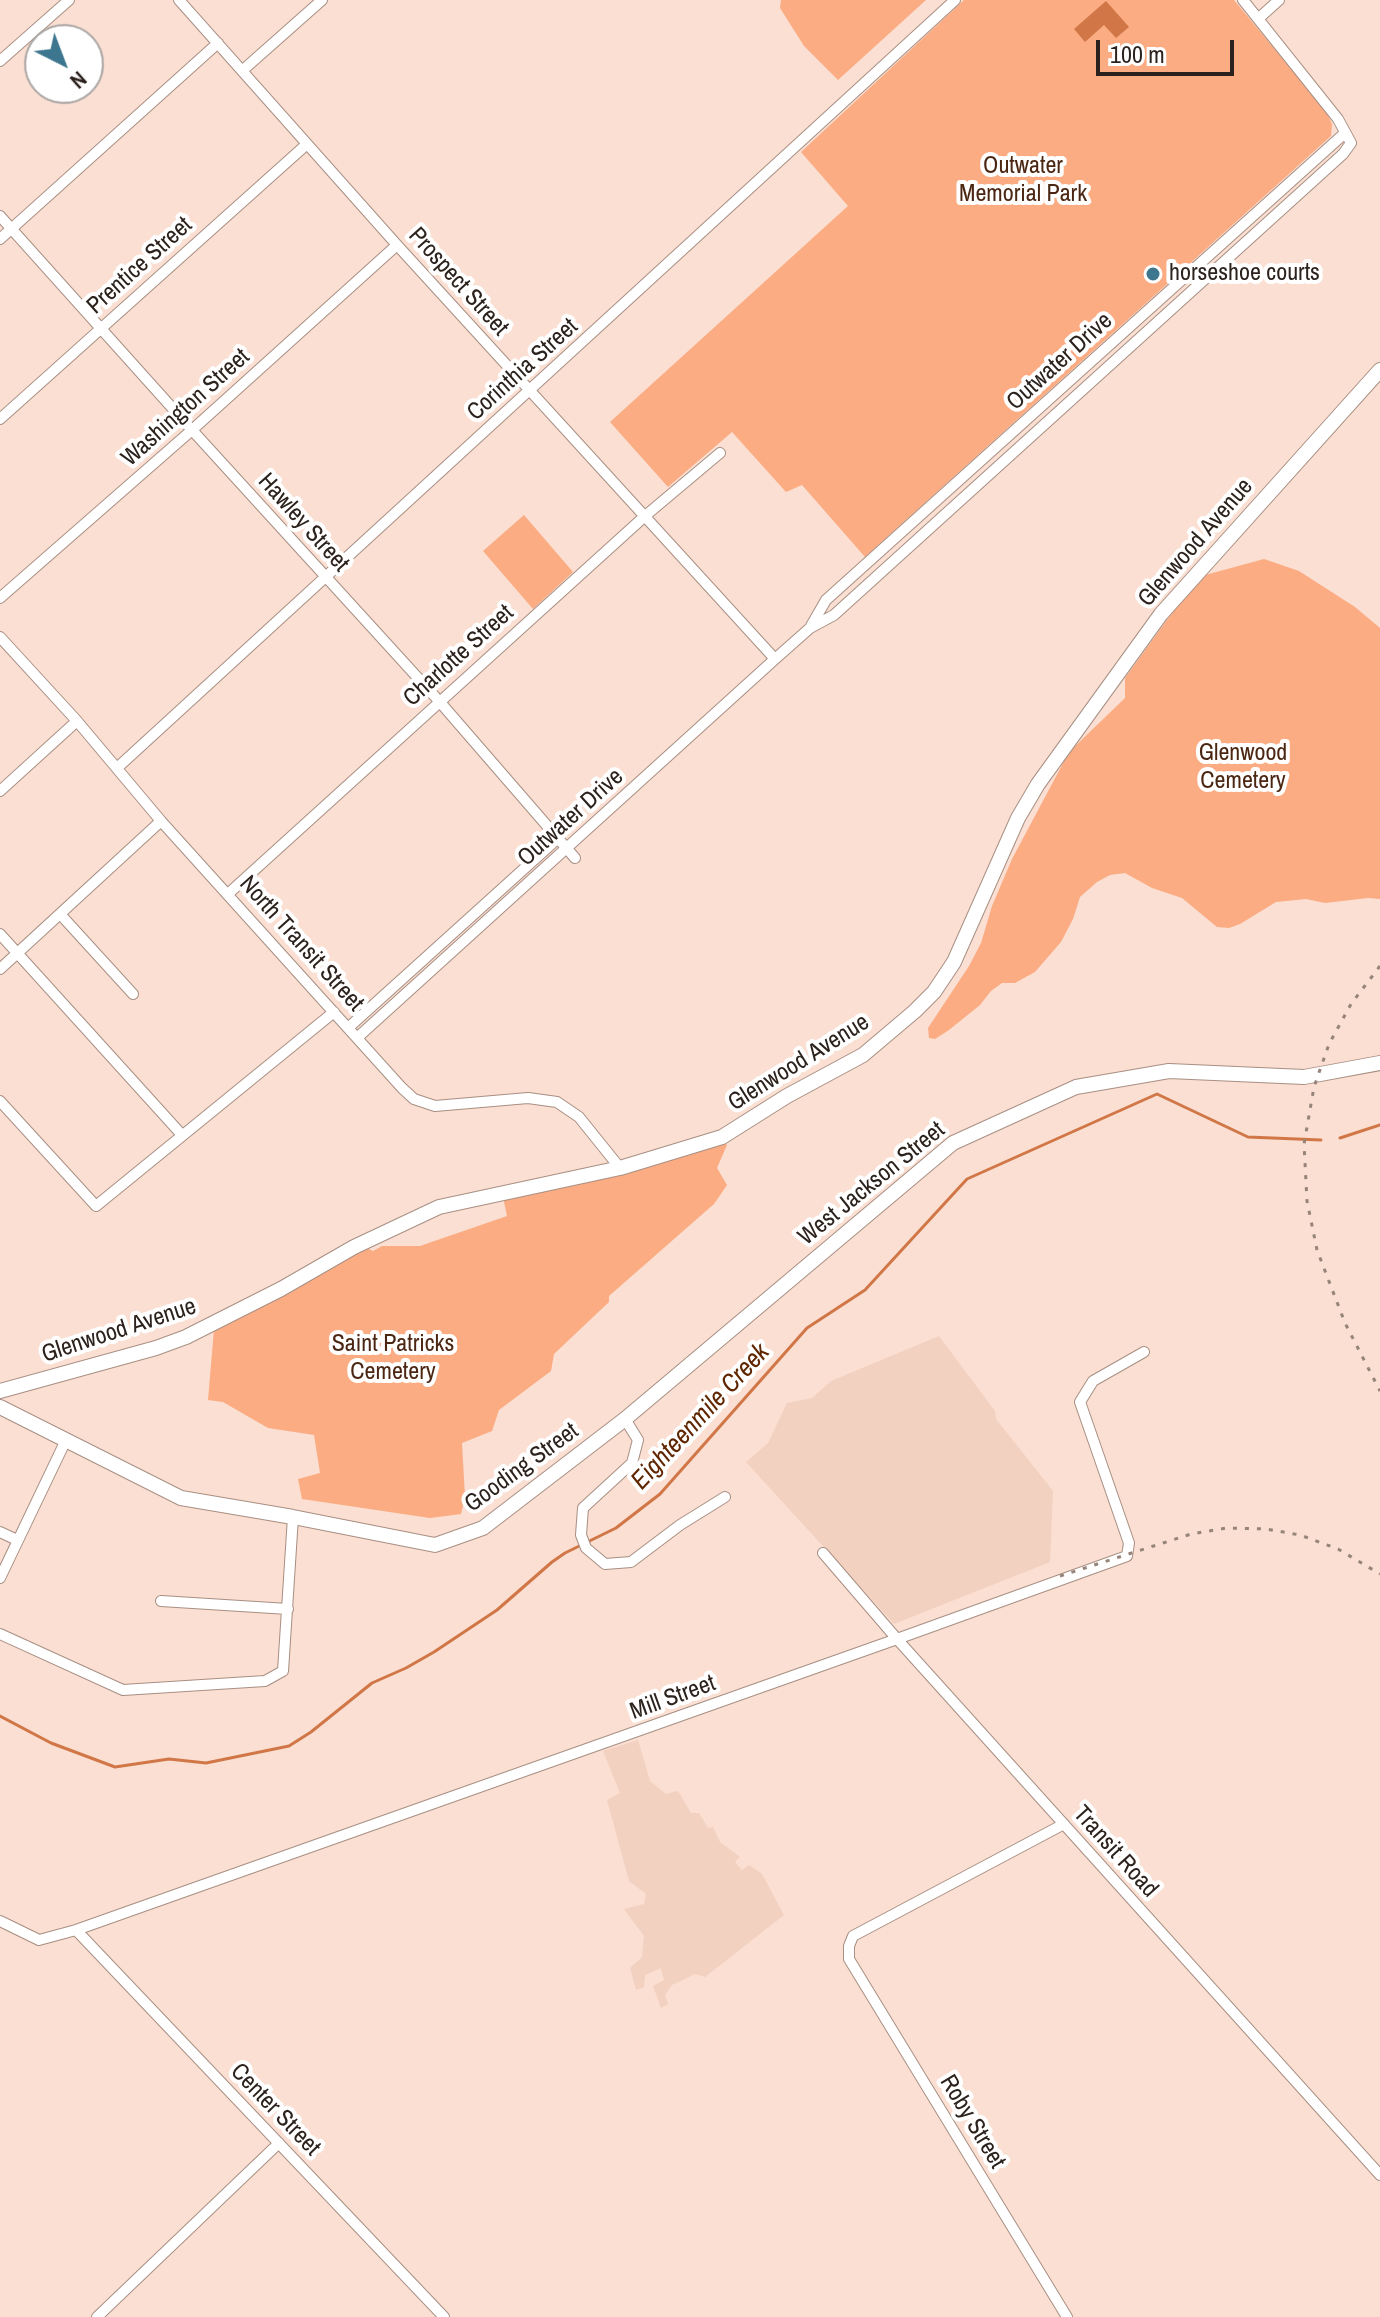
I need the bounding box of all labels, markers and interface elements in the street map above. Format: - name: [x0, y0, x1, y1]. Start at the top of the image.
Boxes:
- north arrow: [24, 24, 104, 104]
- scale bar: [1100, 24, 1238, 74]
- text: 100 m: [1110, 38, 1165, 70]
- text: N: [64, 65, 94, 96]
- park label: Outwater Memorial Park: [959, 153, 1087, 209]
- street label: Prentice Street: [82, 211, 198, 321]
- street label: Prospect Street: [402, 222, 514, 342]
- place label: horseshoe courts: [1169, 260, 1320, 288]
- marker: horseshoe courts: [1144, 265, 1162, 283]
- street label: Outwater Drive: [1001, 307, 1119, 417]
- street label: Corinthia Street: [462, 313, 584, 427]
- street label: Washington Street: [116, 343, 256, 473]
- street label: Hawley Street: [251, 468, 355, 578]
- street label: Glenwood Avenue: [1132, 473, 1260, 613]
- street label: Charlotte Street: [398, 599, 520, 713]
- park label: Glenwood Cemetery: [1199, 740, 1287, 796]
- street label: Outwater Drive: [512, 763, 630, 873]
- street label: North Transit Street: [233, 870, 369, 1018]
- street label: Glenwood Avenue: [723, 1008, 875, 1118]
- street label: West Jackson Street: [793, 1116, 951, 1252]
- street label: Glenwood Avenue: [38, 1293, 200, 1369]
- park label: Saint Patricks Cemetery: [332, 1331, 454, 1387]
- water label: Eighteenmile Creek: [625, 1337, 777, 1497]
- street label: Gooding Street: [460, 1417, 584, 1519]
- street label: Mill Street: [626, 1669, 720, 1727]
- street label: Transit Road: [1066, 1800, 1164, 1904]
- street label: Center Street: [224, 2058, 326, 2162]
- street label: Roby Street: [933, 2070, 1011, 2174]

